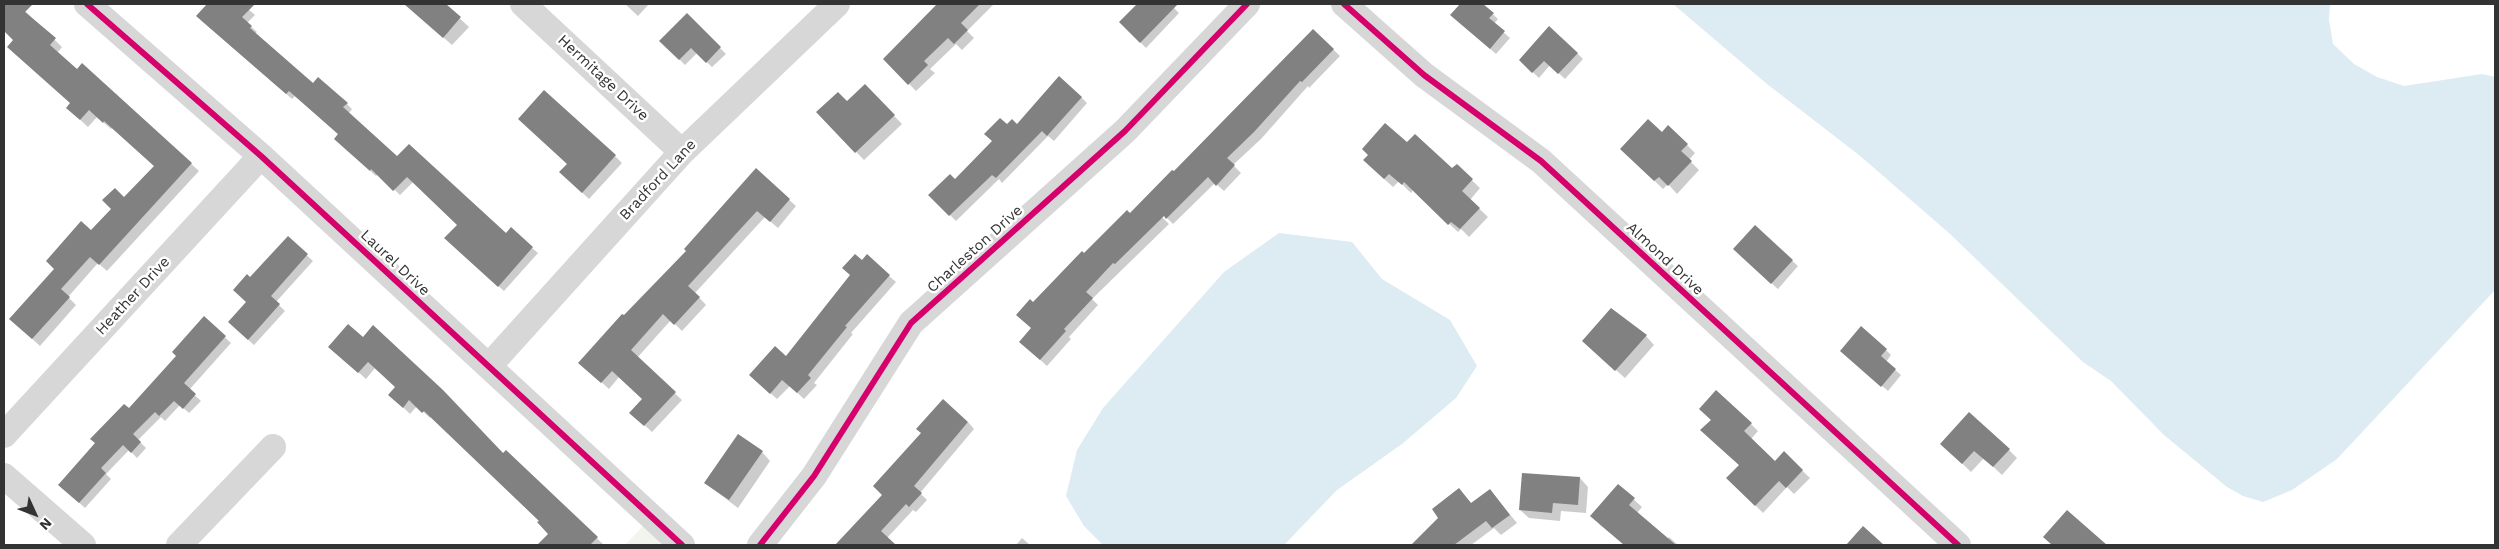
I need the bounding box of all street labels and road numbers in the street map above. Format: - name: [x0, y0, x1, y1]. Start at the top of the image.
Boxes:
- street label: Hermitage Drive: [554, 31, 652, 125]
- street label: Bradford Lane: [616, 136, 700, 224]
- street label: Charleston Drive: [924, 201, 1026, 297]
- street label: Almond Drive: [1623, 219, 1707, 299]
- street label: Laurel Drive: [357, 226, 433, 300]
- street label: Heather Drive: [92, 253, 174, 339]

